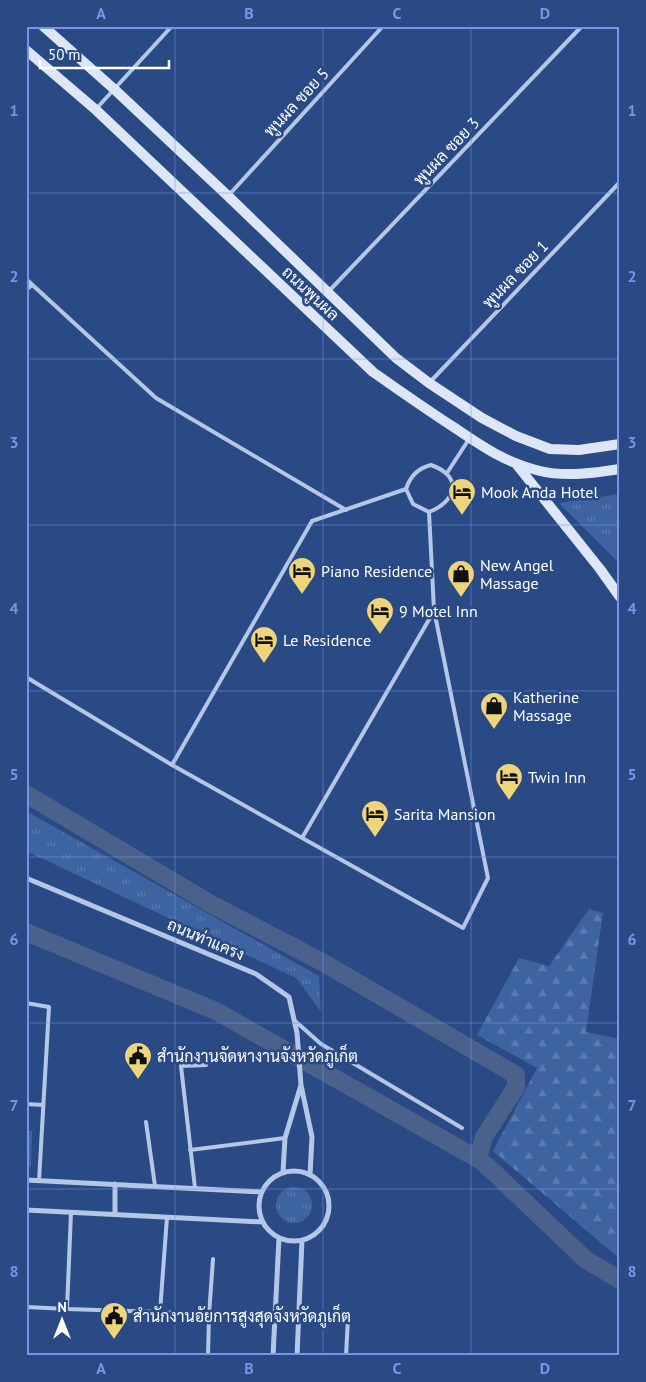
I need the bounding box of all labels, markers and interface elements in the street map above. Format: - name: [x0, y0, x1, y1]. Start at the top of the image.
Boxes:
- text: A: [96, 3, 106, 23]
- text: B: [244, 3, 254, 23]
- text: C: [393, 3, 402, 23]
- text: D: [540, 3, 550, 23]
- scale bar: [40, 38, 169, 70]
- text: 50 m: [48, 45, 81, 64]
- street label: พูนผล ซอย 5: [259, 64, 334, 142]
- text: 1: [9, 100, 19, 120]
- text: 1: [627, 100, 637, 120]
- street label: พูนผล ซอย 3: [409, 113, 485, 190]
- street label: พูนผล ซอย 1: [478, 236, 554, 313]
- street label: ถนนพูนผล: [277, 262, 344, 326]
- text: 2: [9, 266, 19, 286]
- text: 2: [627, 266, 637, 286]
- text: 3: [9, 432, 19, 452]
- text: 3: [627, 432, 637, 452]
- hotel icon: Mook Anda Hotel: [447, 477, 477, 516]
- place label: Mook Anda Hotel: [481, 482, 598, 502]
- place label: New Angel Massage: [480, 555, 554, 593]
- hotel icon: Piano Residence: [287, 556, 317, 595]
- shop icon: New Angel Massage: [446, 559, 476, 598]
- place label: Piano Residence: [321, 561, 432, 581]
- hotel icon: 9 Motel Inn: [365, 596, 395, 635]
- text: 4: [9, 598, 19, 618]
- text: 4: [627, 598, 637, 618]
- place label: 9 Motel Inn: [399, 601, 478, 621]
- hotel icon: Le Residence: [249, 625, 279, 664]
- place label: Le Residence: [283, 630, 371, 650]
- place label: Katherine Massage: [513, 687, 579, 725]
- shop icon: Katherine Massage: [479, 691, 509, 730]
- hotel icon: Twin Inn: [494, 762, 524, 801]
- text: 5: [9, 764, 19, 784]
- text: 5: [627, 764, 637, 784]
- place label: Twin Inn: [528, 767, 586, 787]
- hotel icon: Sarita Mansion: [360, 799, 390, 838]
- place label: Sarita Mansion: [394, 804, 496, 824]
- street label: ถนนท่าแครง: [164, 914, 248, 964]
- text: 6: [9, 929, 19, 949]
- text: 6: [627, 929, 637, 949]
- public building icon: สำนักงานจัดหางานจังหวัดภูเก็ต: [123, 1041, 153, 1080]
- place label: สำนักงานจัดหางานจังหวัดภูเก็ต: [157, 1043, 358, 1068]
- text: 7: [9, 1095, 19, 1115]
- text: 7: [627, 1095, 637, 1115]
- text: 8: [9, 1261, 19, 1281]
- text: 8: [627, 1261, 637, 1281]
- north arrow: [38, 1294, 88, 1344]
- text: N: [57, 1298, 67, 1316]
- public building icon: สำนักงานอัยการสูงสุดจังหวัดภูเก็ต: [99, 1301, 129, 1340]
- place label: สำนักงานอัยการสูงสุดจังหวัดภูเก็ต: [133, 1303, 351, 1328]
- text: A: [96, 1358, 106, 1378]
- text: B: [244, 1358, 254, 1378]
- text: C: [393, 1358, 402, 1378]
- text: D: [540, 1358, 550, 1378]

